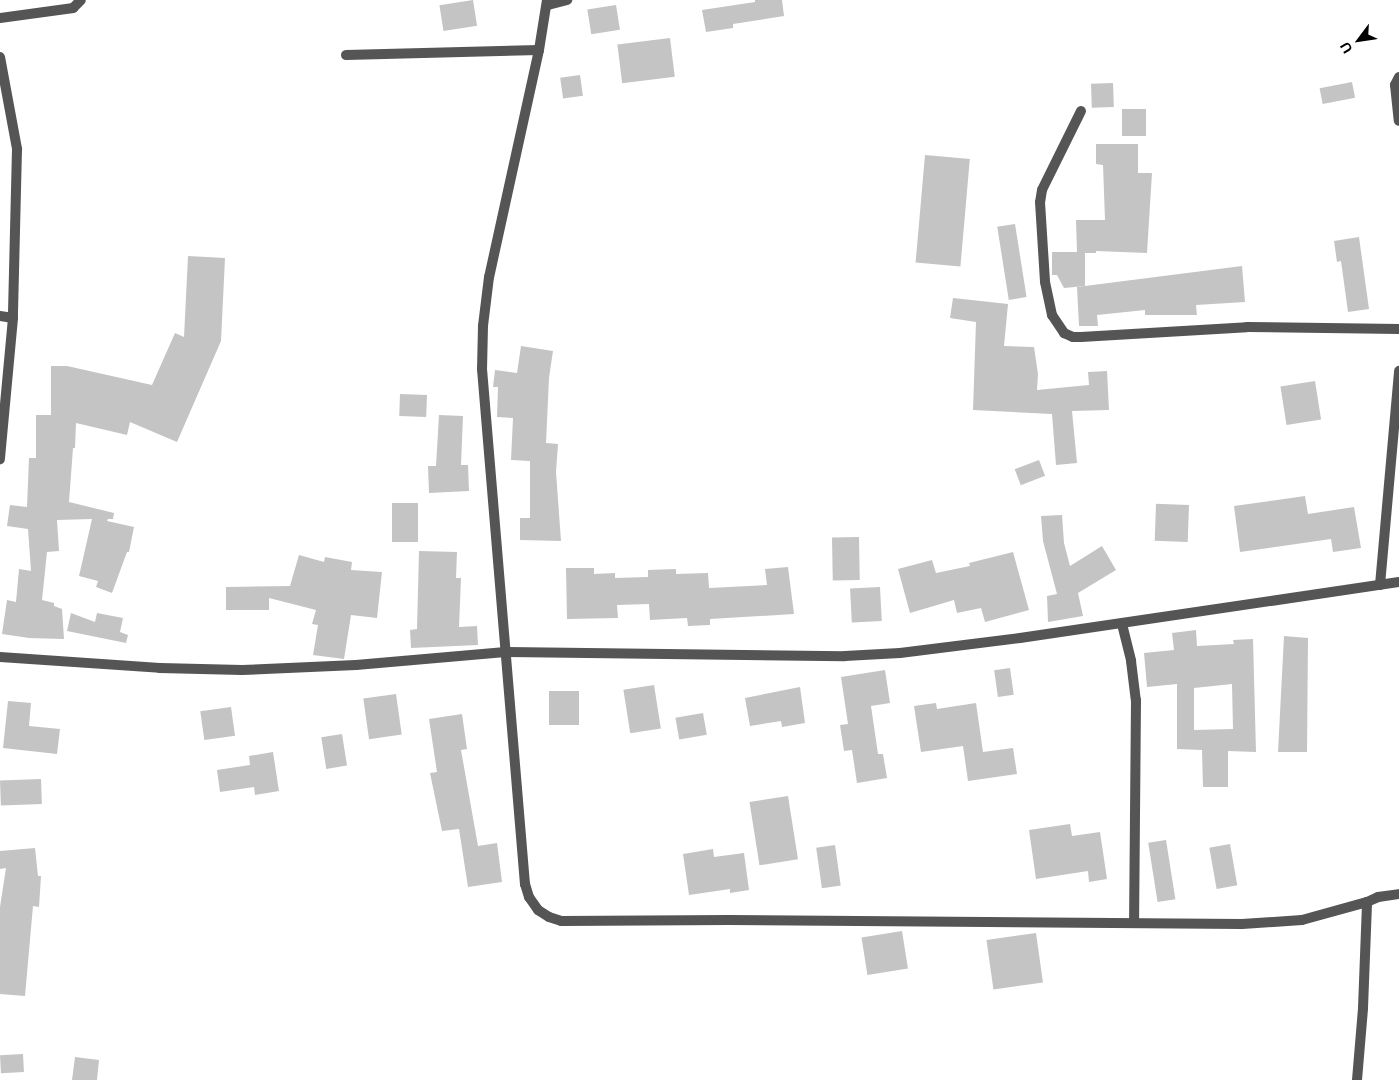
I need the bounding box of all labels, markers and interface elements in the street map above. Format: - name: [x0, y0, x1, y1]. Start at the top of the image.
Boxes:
- north arrow: [1334, 15, 1384, 65]
- text: U: [1337, 39, 1356, 56]

